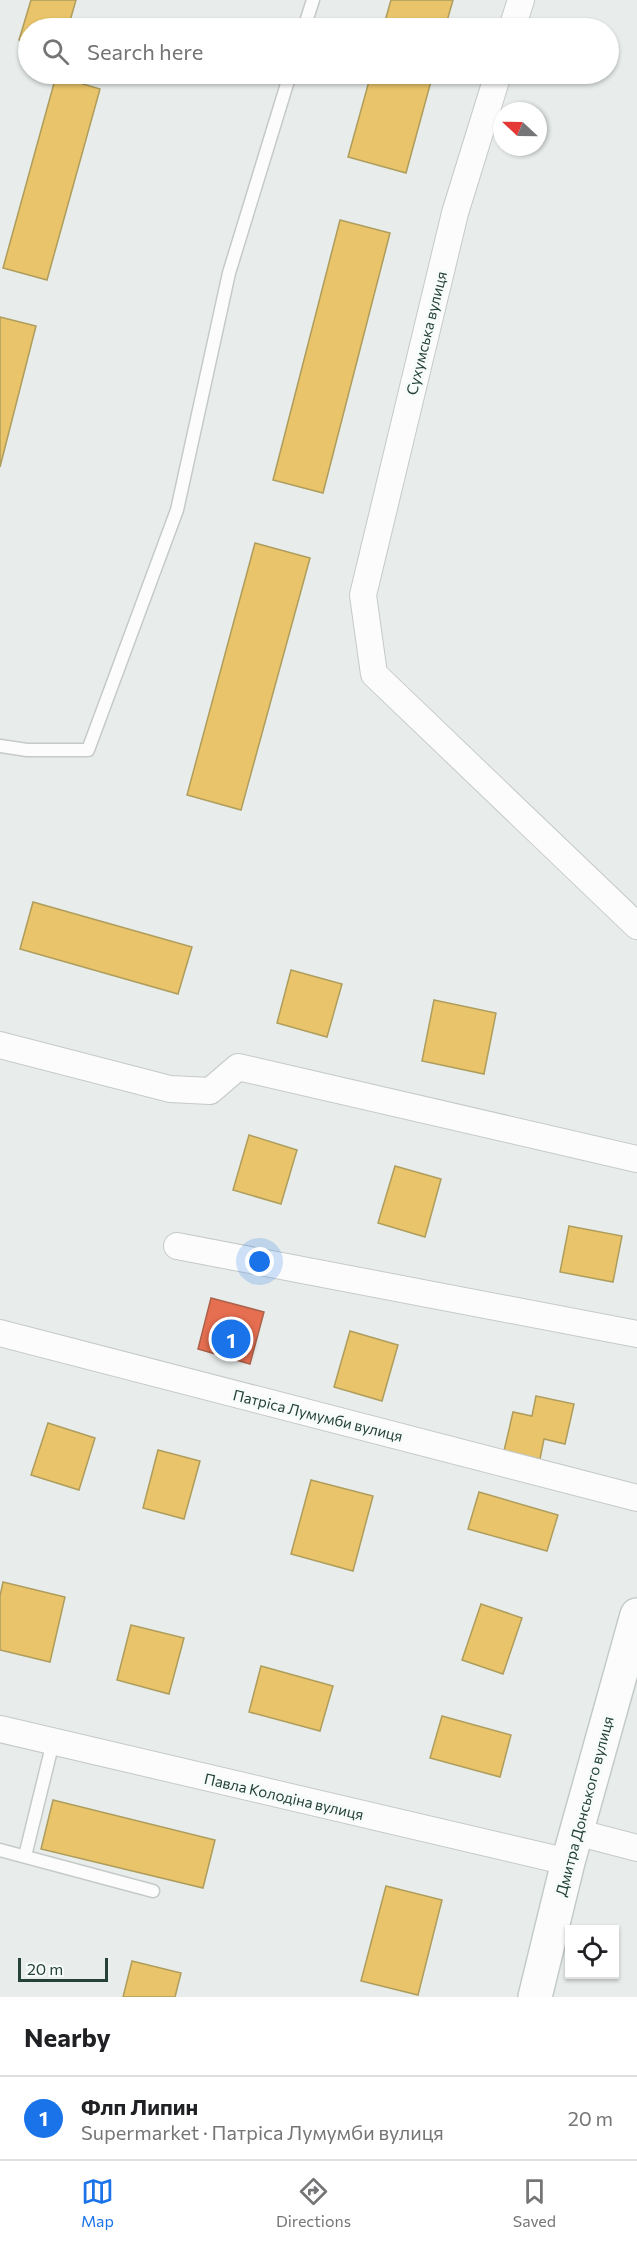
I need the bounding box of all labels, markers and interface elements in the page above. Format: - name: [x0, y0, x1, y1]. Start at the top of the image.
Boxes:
- search box: [18, 18, 619, 84]
- icon: search: [39, 35, 72, 68]
- text: Search here: [87, 38, 203, 65]
- north arrow: [493, 102, 547, 156]
- street label: Сухумська вулиця: [402, 269, 450, 397]
- your location: [245, 1247, 274, 1276]
- pin: 1: [212, 1316, 250, 1362]
- street label: Патріса Лумумби вулиця: [231, 1385, 405, 1445]
- street label: Дмитра Донського вулиця: [551, 1714, 617, 1898]
- street label: Павла Колодіна вулиця: [203, 1769, 365, 1823]
- map controls: [565, 1925, 619, 1979]
- button: locate: [565, 1925, 619, 1979]
- scale bar: [18, 1955, 108, 1982]
- text: 20 m: [27, 1959, 63, 1978]
- text: Nearby: [24, 2021, 111, 2052]
- text: Флп Липин: [81, 2093, 198, 2120]
- text: 1: [39, 2106, 48, 2130]
- text: 20 m: [568, 2106, 613, 2130]
- text: Supermarket · Патріса Лумумби вулиця: [81, 2120, 444, 2144]
- tab: Map: [81, 2175, 114, 2230]
- tab: Directions: [276, 2175, 351, 2230]
- tab: Saved: [513, 2175, 556, 2230]

